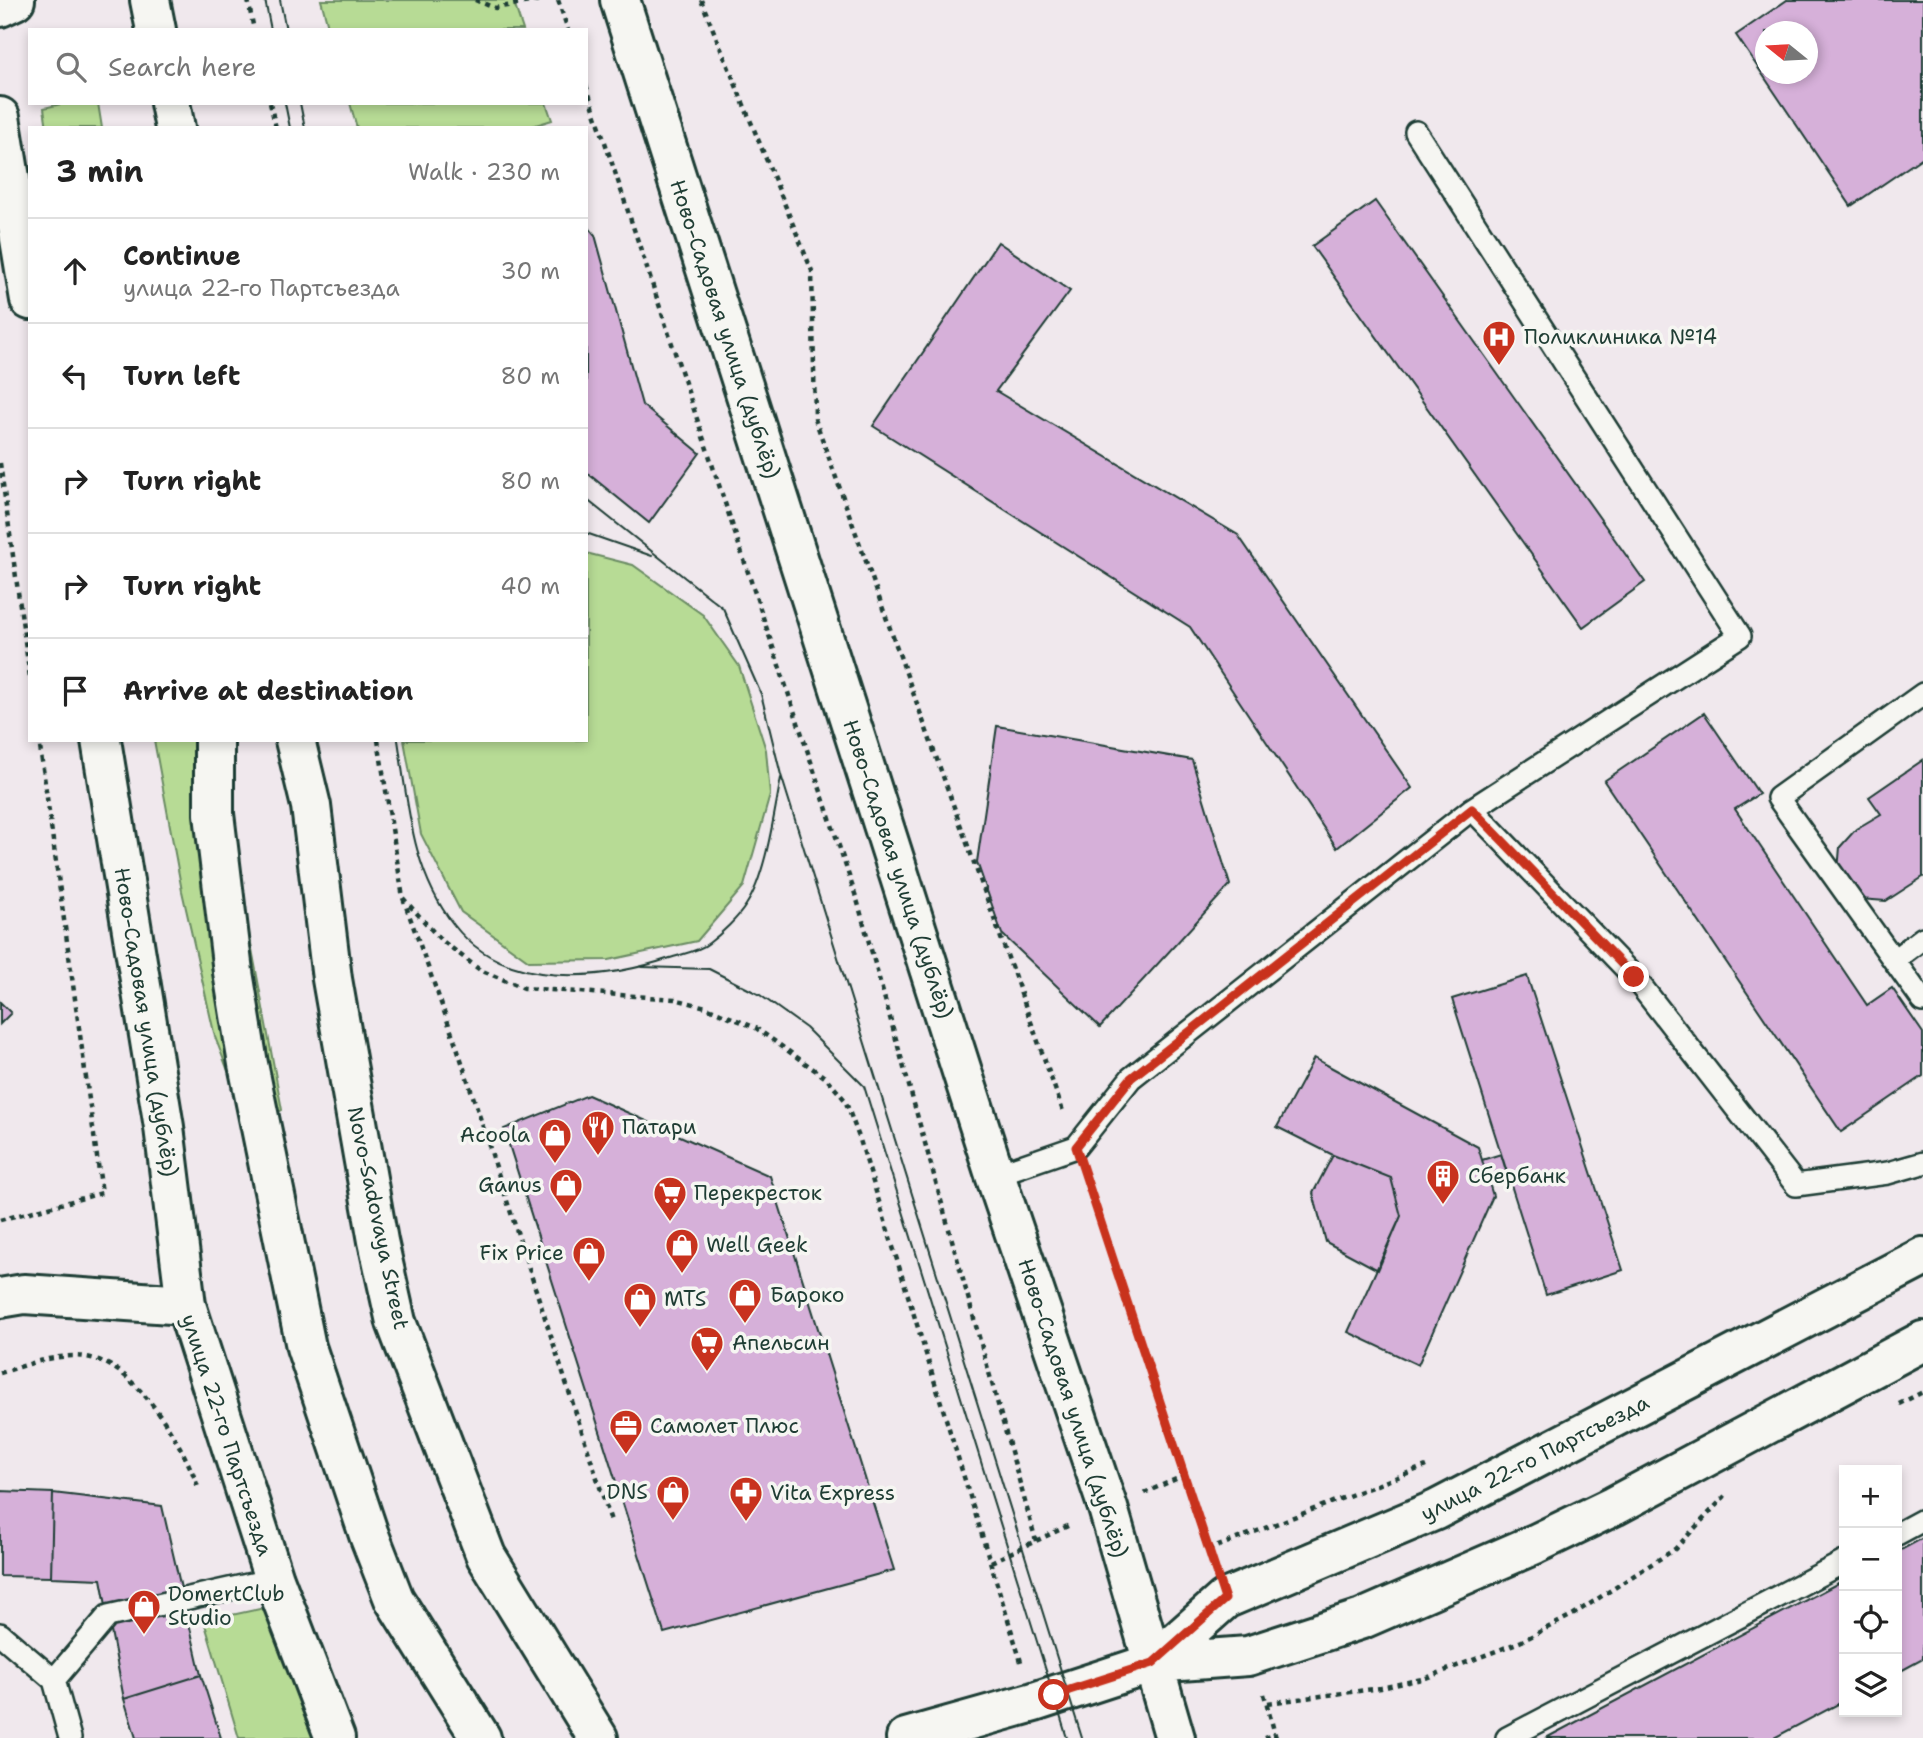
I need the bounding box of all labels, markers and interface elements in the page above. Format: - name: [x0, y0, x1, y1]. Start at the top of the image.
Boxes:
- north arrow: [1755, 21, 1818, 84]
- search box: [28, 28, 588, 105]
- icon: search: [52, 48, 90, 86]
- text: Search here: [108, 49, 257, 84]
- text: 3 min: [56, 151, 143, 192]
- text: Walk · 230 m: [408, 157, 560, 187]
- street label: Ново-Садовая улица (дублёр): [663, 176, 787, 482]
- text: Continue: [123, 238, 241, 273]
- icon: ahead: [56, 252, 94, 290]
- text: 30 m: [501, 256, 560, 286]
- text: улица 22-го Партсъезда: [123, 273, 400, 303]
- hospital icon: Поликлиника №14: [1480, 318, 1518, 367]
- place label: Поликлиника №14: [1524, 323, 1717, 351]
- icon: left: [56, 357, 94, 395]
- text: Turn left: [123, 358, 240, 393]
- text: 80 m: [501, 361, 560, 391]
- icon: right: [56, 462, 94, 500]
- text: Turn right: [123, 463, 261, 498]
- text: 80 m: [501, 466, 560, 496]
- icon: right: [56, 567, 94, 605]
- text: Turn right: [123, 568, 261, 603]
- text: 40 m: [500, 571, 560, 601]
- icon: arrive: [56, 672, 94, 710]
- text: Arrive at destination: [123, 673, 413, 708]
- street label: Ново-Садовая улица (дублёр): [836, 716, 960, 1022]
- street label: Ново-Садовая улица (дублёр): [108, 865, 184, 1179]
- route end: [1618, 961, 1649, 992]
- street label: Novo-Sadovaya Street: [341, 1104, 415, 1332]
- restaurant icon: Патари: [579, 1108, 617, 1157]
- place label: Патари: [622, 1113, 697, 1141]
- shop icon: Acoola: [536, 1116, 574, 1165]
- place label: Acoola: [460, 1121, 530, 1149]
- building icon: Сбербанк: [1424, 1157, 1462, 1206]
- place label: Сбербанк: [1468, 1162, 1566, 1190]
- shop icon: Ganus: [547, 1166, 585, 1215]
- place label: Ganus: [478, 1171, 542, 1199]
- supermarket icon: Перекресток: [651, 1174, 689, 1223]
- place label: Перекресток: [694, 1179, 822, 1207]
- shop icon: Well Geek: [663, 1226, 701, 1275]
- place label: Well Geek: [706, 1231, 808, 1259]
- shop icon: Fix Price: [570, 1234, 608, 1283]
- place label: Fix Price: [480, 1239, 564, 1267]
- street label: Ново-Садовая улица (дублёр): [1011, 1255, 1135, 1561]
- shop icon: Бароко: [726, 1276, 764, 1325]
- shop icon: MTS: [621, 1280, 659, 1329]
- place label: Бароко: [770, 1281, 844, 1309]
- place label: MTS: [664, 1285, 706, 1313]
- street label: улица 22-го Партсъезда: [175, 1311, 279, 1559]
- supermarket icon: Апельсин: [688, 1324, 726, 1373]
- place label: Апельсин: [732, 1329, 830, 1357]
- street label: улица 22-го Партсъезда: [1416, 1388, 1654, 1528]
- office icon: Самолет Плюс: [607, 1407, 645, 1456]
- place label: Самолет Плюс: [650, 1412, 799, 1440]
- map controls: [1839, 1465, 1902, 1717]
- button: +: [1839, 1465, 1902, 1528]
- shop icon: DNS: [654, 1473, 692, 1522]
- pharmacy icon: Vita Express: [727, 1474, 765, 1523]
- place label: DNS: [607, 1478, 648, 1506]
- place label: Vita Express: [770, 1479, 895, 1507]
- button: −: [1839, 1528, 1902, 1591]
- place label: DomertClub Studio: [168, 1580, 285, 1632]
- shop icon: DomertClub Studio: [125, 1587, 163, 1636]
- button: locate: [1839, 1591, 1902, 1654]
- button: layers: [1839, 1654, 1902, 1717]
- route start: [1038, 1679, 1069, 1710]

